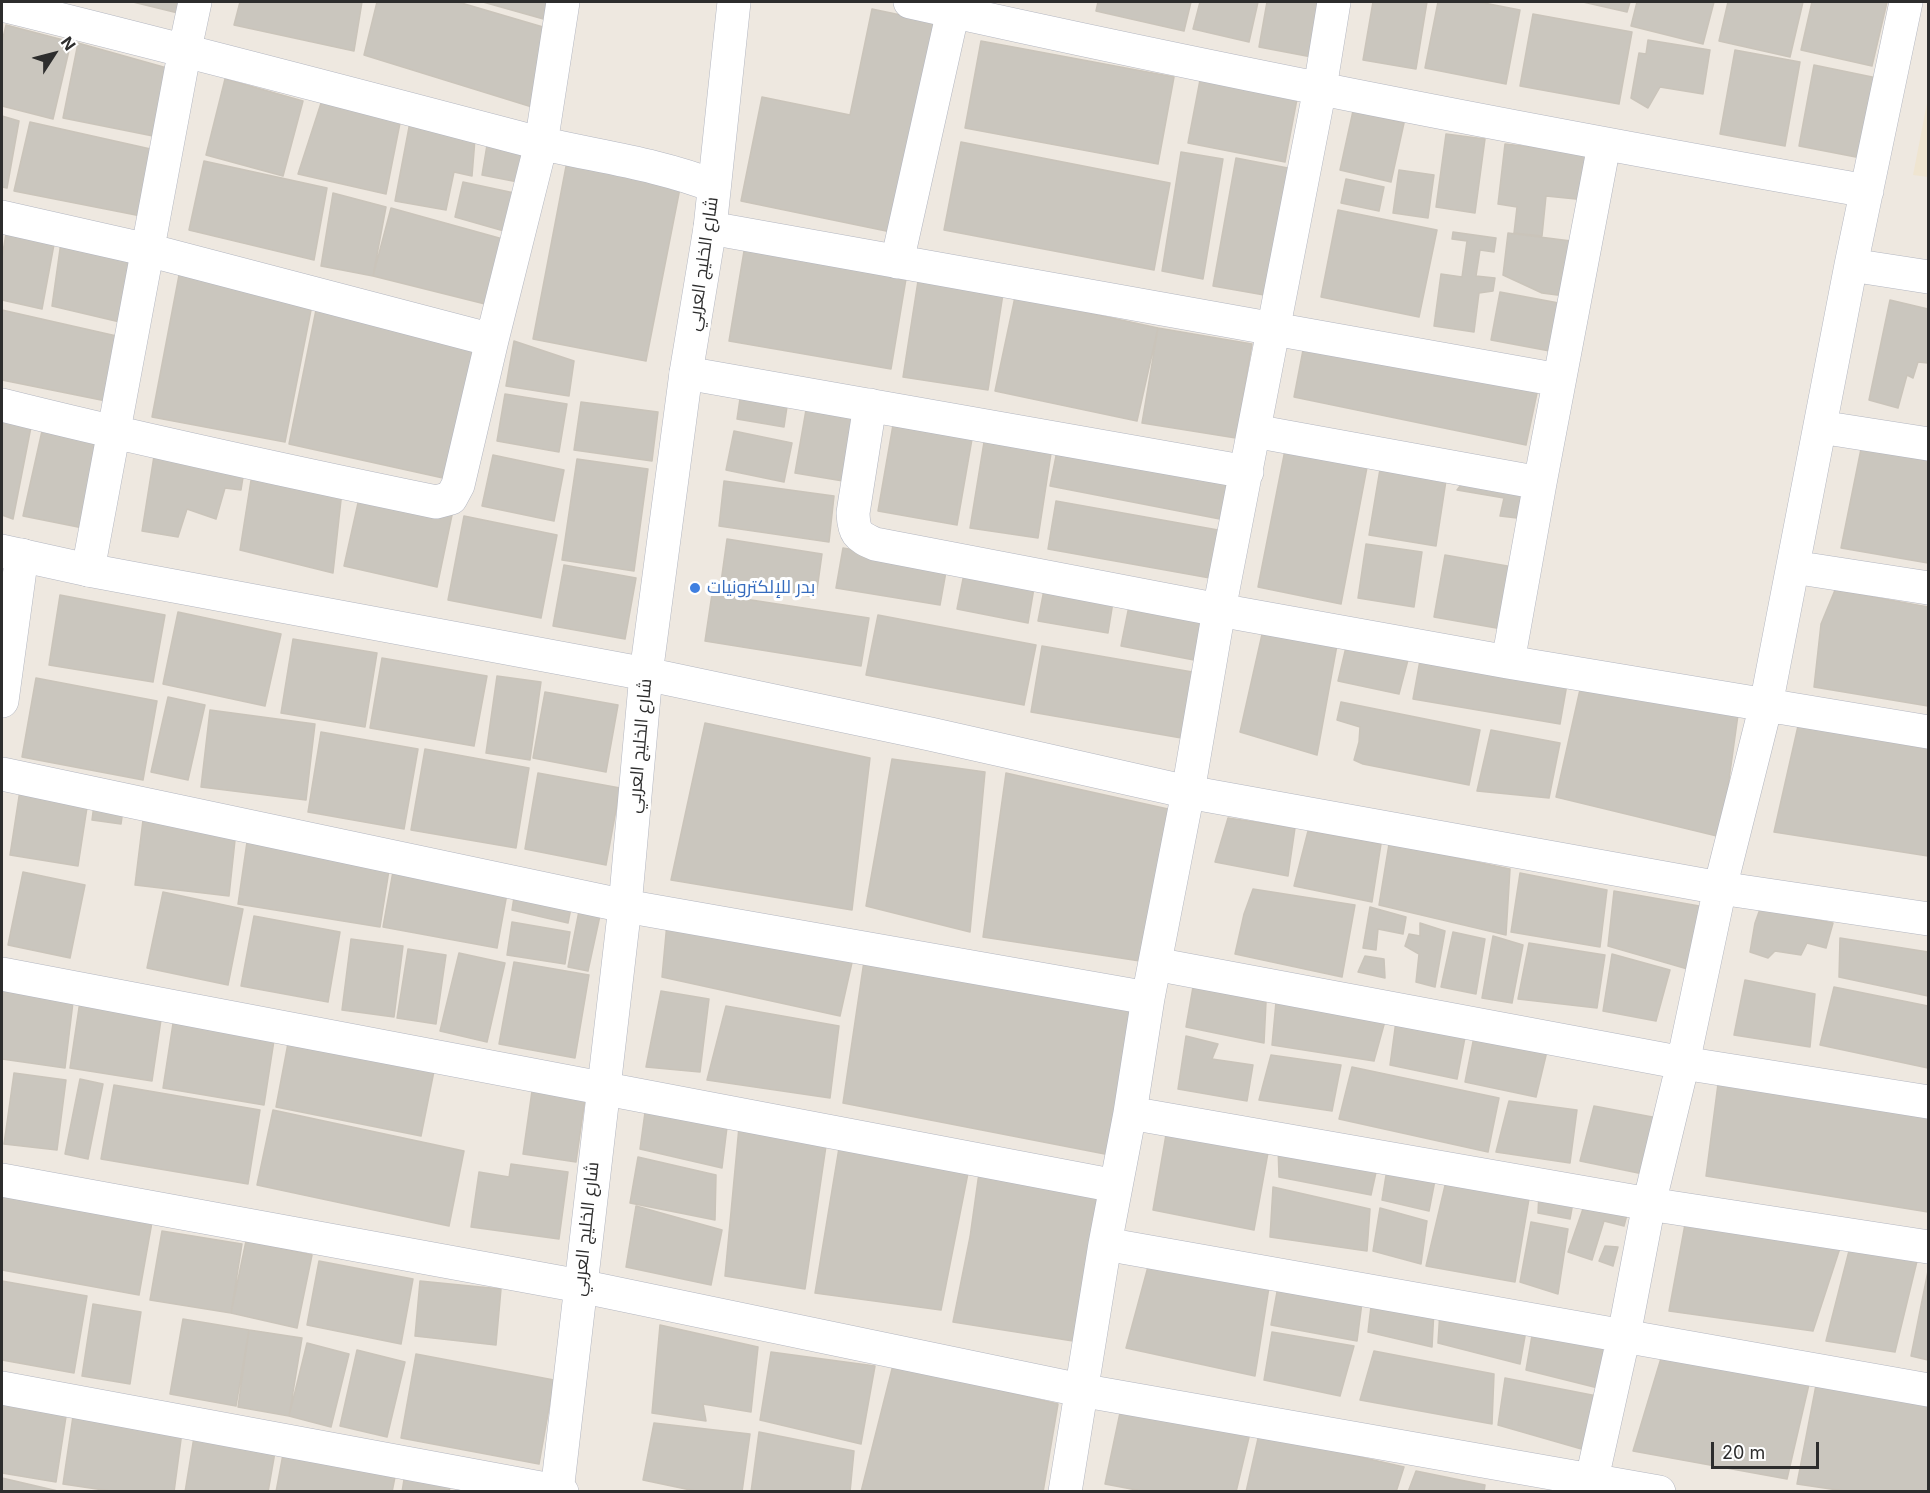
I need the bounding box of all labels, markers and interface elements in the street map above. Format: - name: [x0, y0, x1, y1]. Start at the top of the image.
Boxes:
- north arrow: [24, 24, 84, 84]
- text: N: [57, 33, 80, 54]
- street label: شارع الخليج العربي: [683, 196, 723, 332]
- place label: بدر للإلكترونيات: [707, 577, 815, 599]
- marker: بدر للإلكترونيات: [688, 581, 702, 595]
- street label: شارع الخليج العربي: [623, 678, 657, 814]
- street label: شارع الخليج العربي: [568, 1161, 604, 1297]
- scale bar: [1714, 1430, 1822, 1468]
- text: 20 m: [1722, 1442, 1765, 1463]

